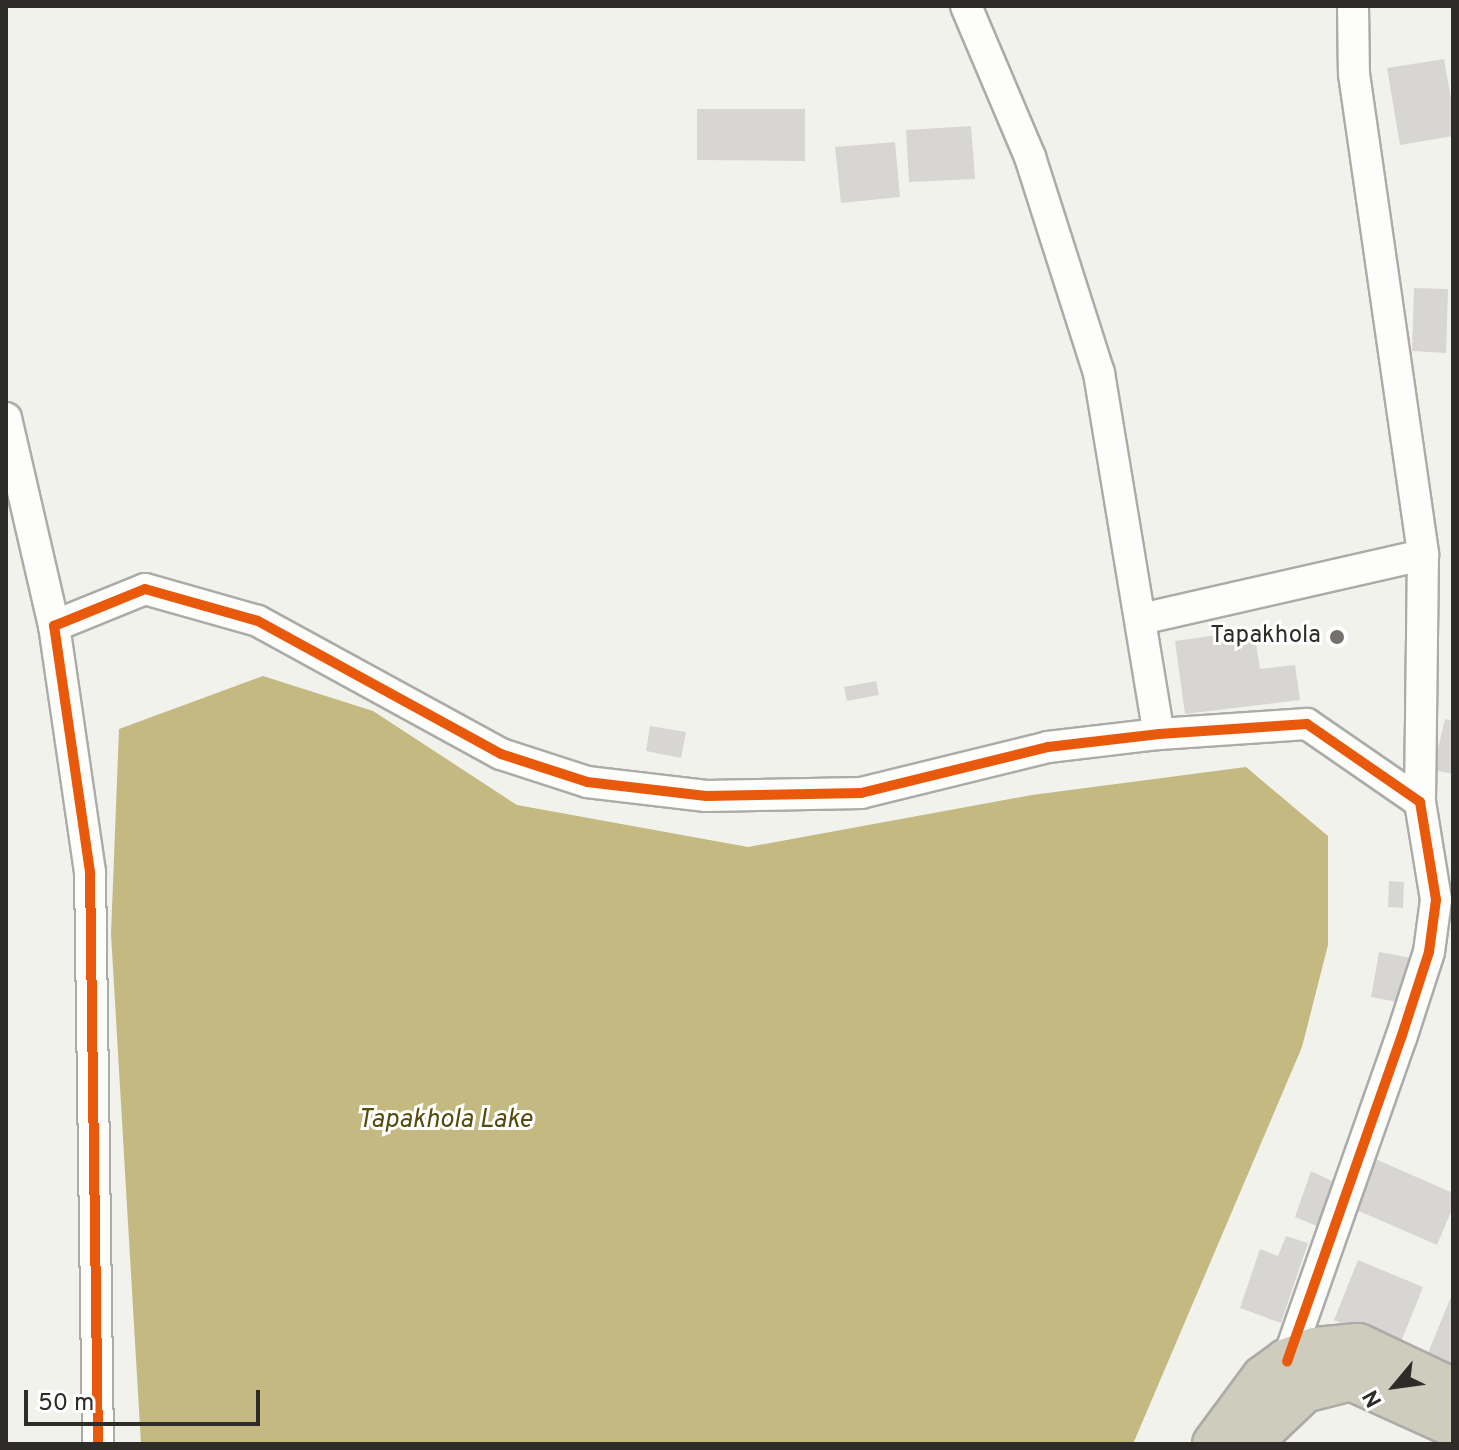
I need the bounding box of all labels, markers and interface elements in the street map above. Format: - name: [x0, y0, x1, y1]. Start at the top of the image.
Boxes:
- place label: Tapakhola: [1210, 623, 1321, 651]
- marker: Tapakhola: [1328, 628, 1346, 646]
- water label: Tapakhola Lake: [358, 1105, 532, 1137]
- north arrow: [1355, 1346, 1435, 1426]
- scale bar: [28, 1374, 264, 1424]
- text: N: [1358, 1384, 1389, 1411]
- text: 50 m: [38, 1389, 94, 1419]

